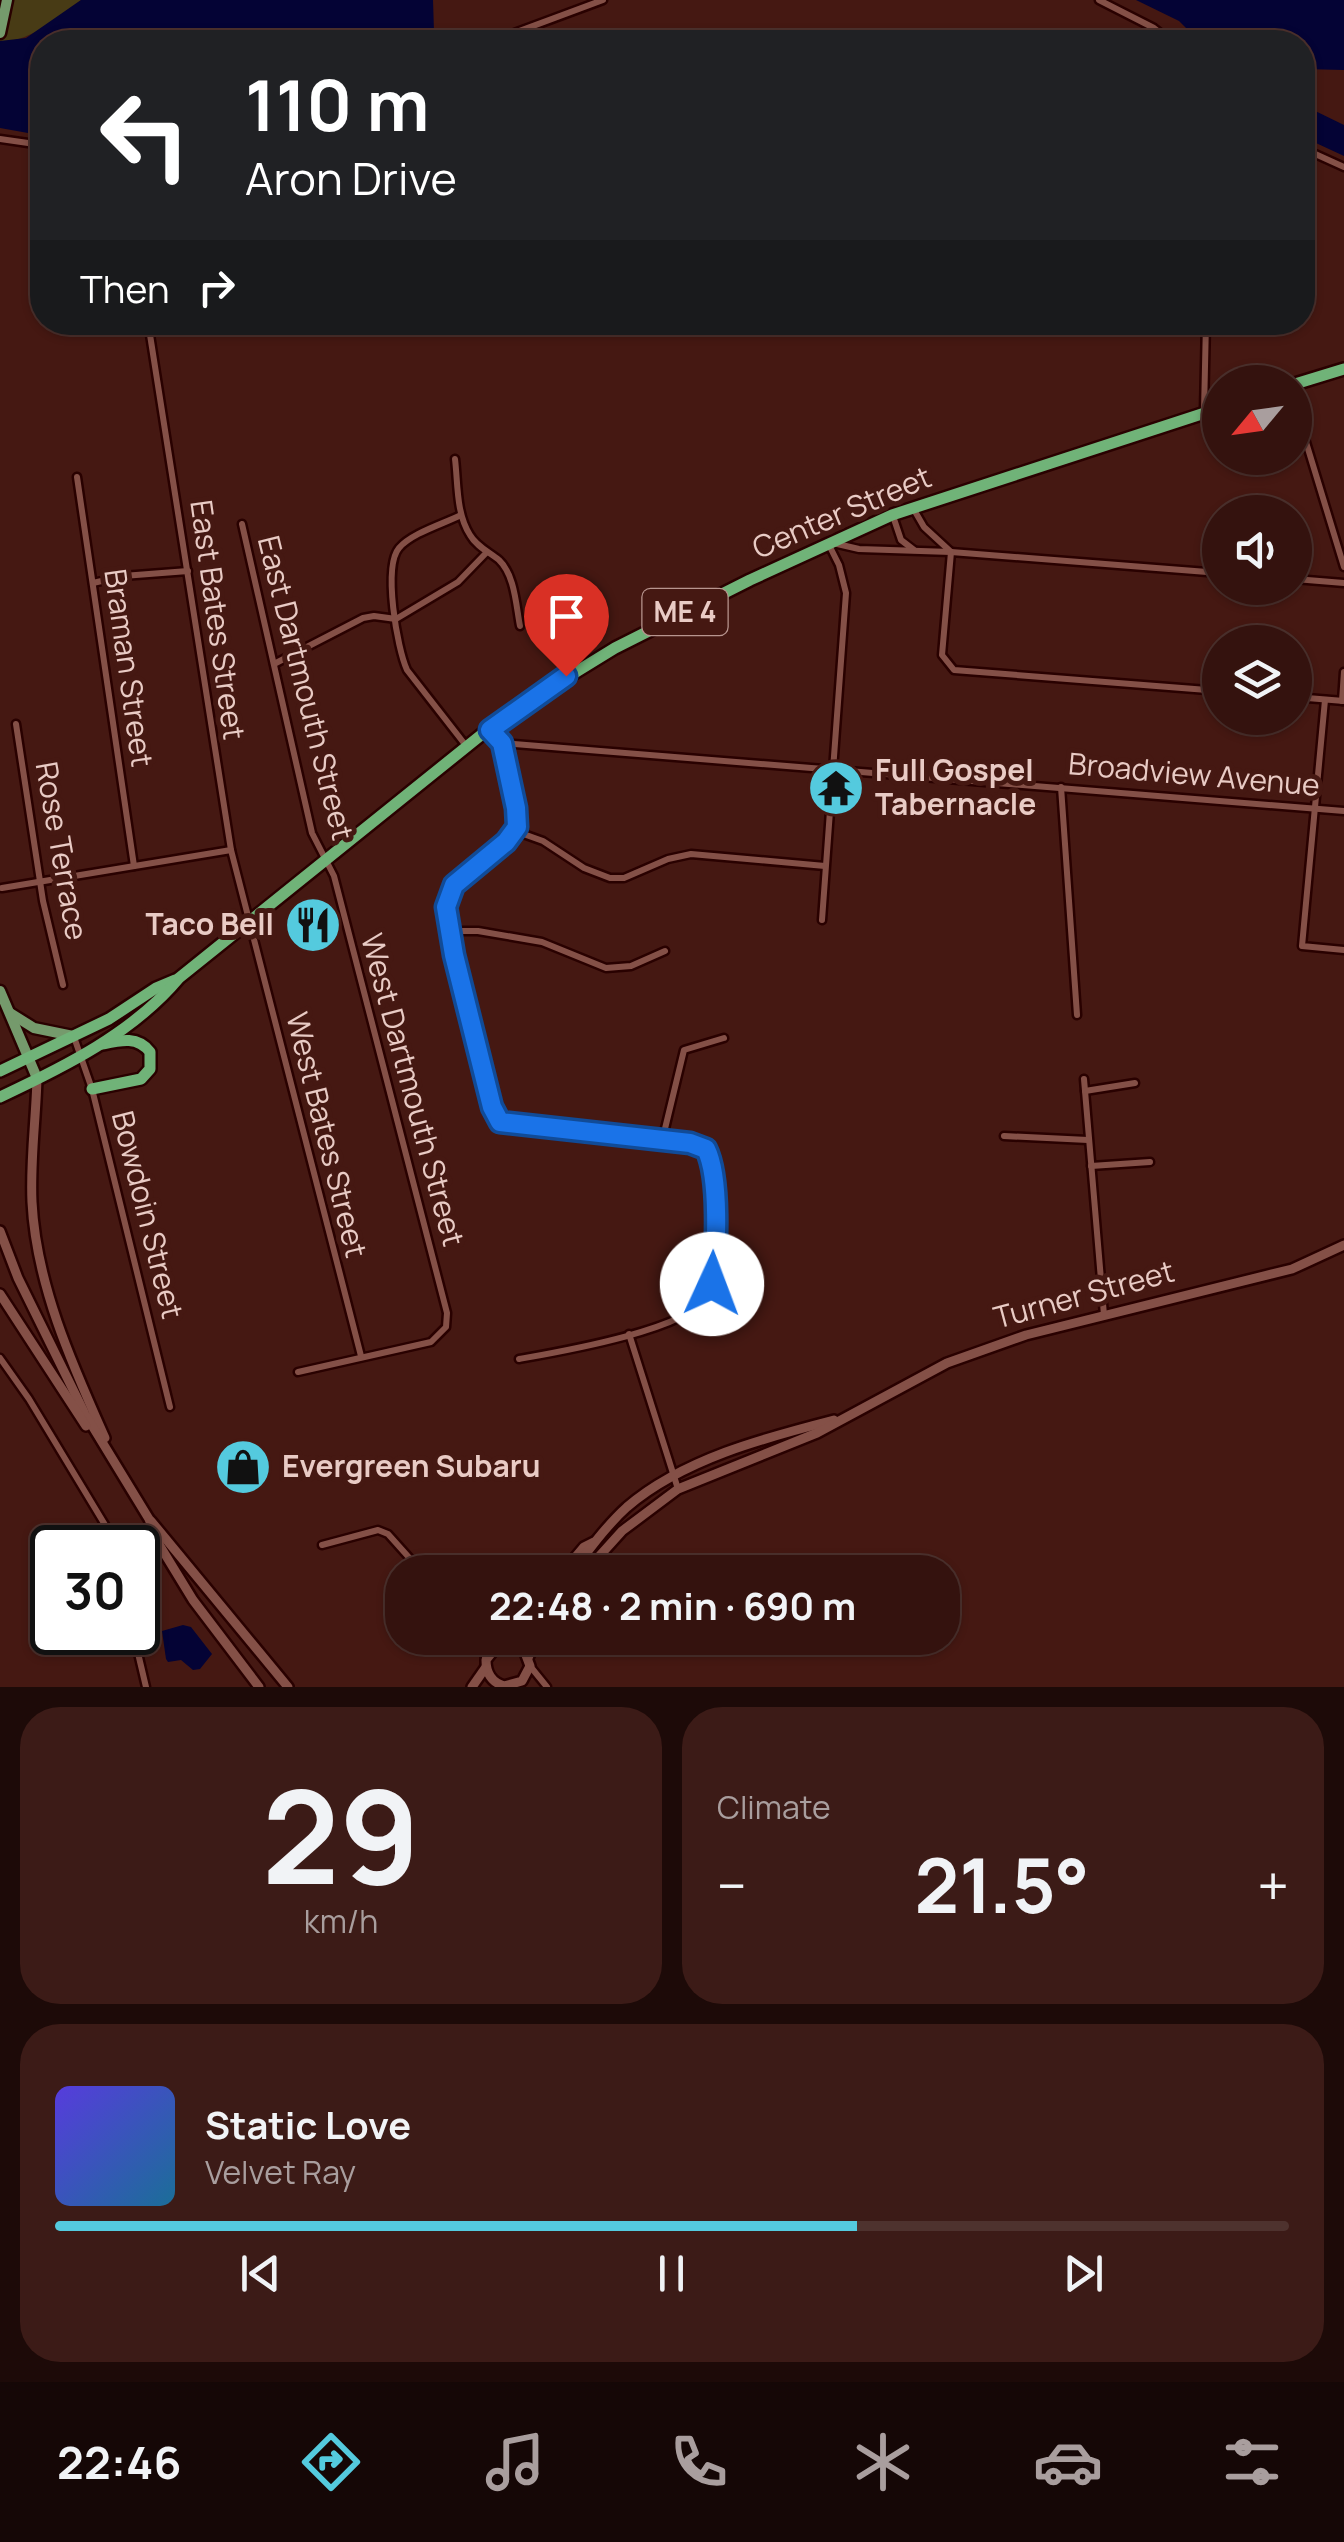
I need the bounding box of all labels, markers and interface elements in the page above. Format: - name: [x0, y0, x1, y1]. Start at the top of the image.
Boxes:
- text: 110 m: [245, 56, 429, 152]
- icon: left: [80, 70, 210, 200]
- text: Aron Drive: [245, 147, 457, 209]
- icon: right: [189, 260, 244, 315]
- text: Then: [80, 262, 169, 314]
- north arrow: [1202, 365, 1312, 475]
- map controls: [1202, 365, 1312, 735]
- street label: Center Street: [746, 456, 937, 568]
- button: sound: [1202, 495, 1312, 605]
- street label: East Bates Street: [181, 497, 256, 742]
- street label: East Dartmouth Street: [249, 531, 364, 844]
- street label: Braman Street: [95, 566, 164, 769]
- pin: [524, 574, 609, 677]
- icon: arrive: [539, 589, 594, 644]
- road number: ME 4: [642, 589, 728, 635]
- button: layers: [1202, 625, 1312, 735]
- street label: Broadview Avenue: [1067, 742, 1321, 805]
- place label: Full Gospel Tabernacle: [875, 749, 1036, 824]
- street label: Rose Terrace: [27, 758, 98, 943]
- temple icon: Full Gospel Tabernacle: [806, 758, 866, 818]
- restaurant icon: Taco Bell: [283, 895, 343, 955]
- place label: Taco Bell: [145, 903, 274, 944]
- street label: West Dartmouth Street: [352, 929, 475, 1250]
- street label: West Bates Street: [277, 1008, 378, 1262]
- street label: Bowdoin Street: [103, 1107, 194, 1323]
- position arrow: [660, 1232, 764, 1336]
- street label: Turner Street: [989, 1250, 1178, 1337]
- shop icon: Evergreen Subaru: [213, 1437, 273, 1497]
- place label: Evergreen Subaru: [282, 1445, 541, 1486]
- speed limit sign: 30: [30, 1525, 160, 1655]
- text: 22:48 · 2 min · 690 m: [489, 1579, 856, 1631]
- text: 29: [262, 1745, 420, 1923]
- text: Climate: [717, 1785, 831, 1829]
- text: 21.5°: [915, 1833, 1089, 1936]
- text: −: [717, 1847, 747, 1923]
- text: +: [1257, 1847, 1289, 1923]
- text: km/h: [304, 1899, 378, 1943]
- text: Static Love: [205, 2098, 411, 2150]
- text: Velvet Ray: [205, 2150, 356, 2194]
- icon: previous: [233, 2246, 288, 2301]
- icon: pause: [644, 2246, 699, 2301]
- icon: next: [1056, 2246, 1111, 2301]
- icon: directions: [296, 2427, 366, 2497]
- icon: music: [480, 2427, 550, 2497]
- icon: phone: [664, 2427, 734, 2497]
- icon: climate: [848, 2427, 918, 2497]
- icon: car: [1033, 2427, 1103, 2497]
- icon: filters: [1217, 2427, 1287, 2497]
- text: 22:46: [57, 2431, 181, 2493]

